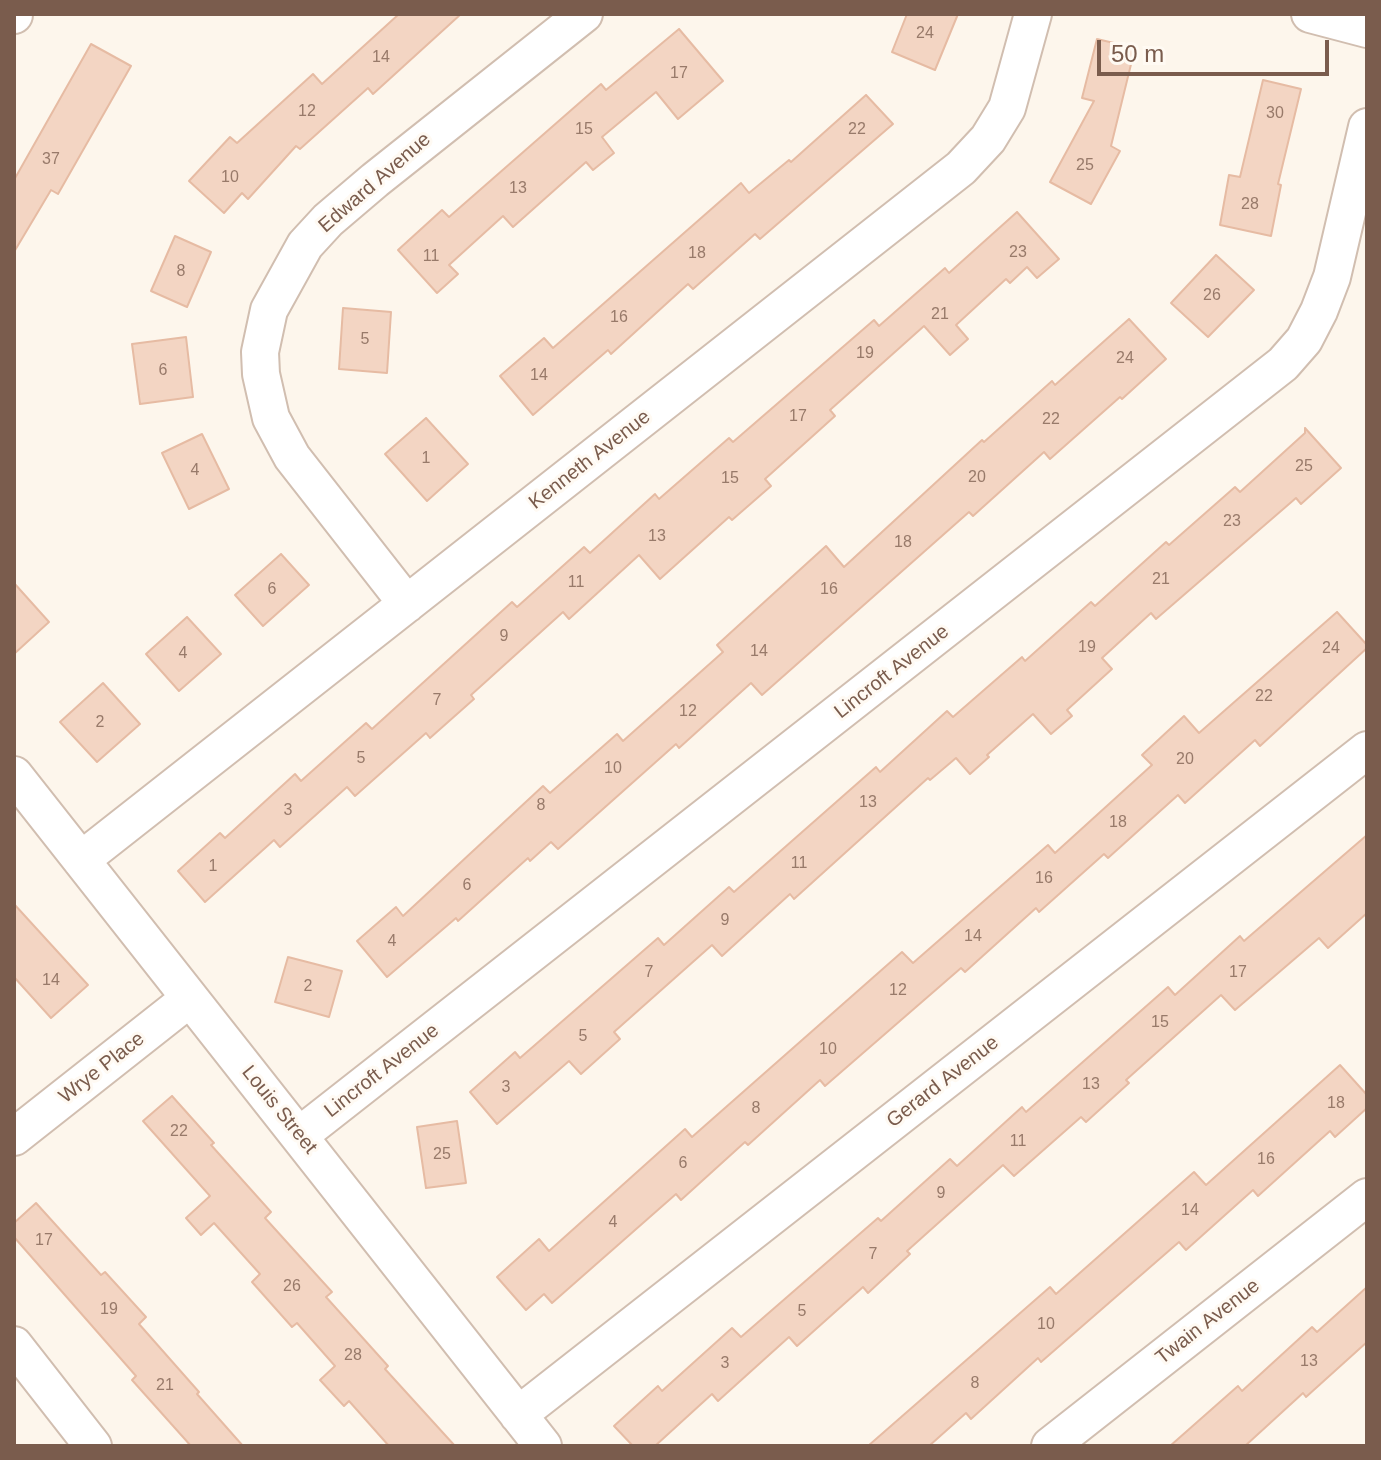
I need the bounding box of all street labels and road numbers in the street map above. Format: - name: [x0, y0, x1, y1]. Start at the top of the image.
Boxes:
- street label: Edward Avenue: [314, 128, 436, 238]
- street label: Kenneth Avenue: [524, 405, 656, 515]
- street label: Lincroft Avenue: [830, 620, 954, 724]
- street label: Lincroft Avenue: [320, 1019, 444, 1123]
- street label: Wrye Place: [54, 1027, 150, 1109]
- street label: Gerard Avenue: [882, 1031, 1004, 1133]
- street label: Louis Street: [236, 1061, 322, 1159]
- street label: Twain Avenue: [1151, 1274, 1265, 1370]

